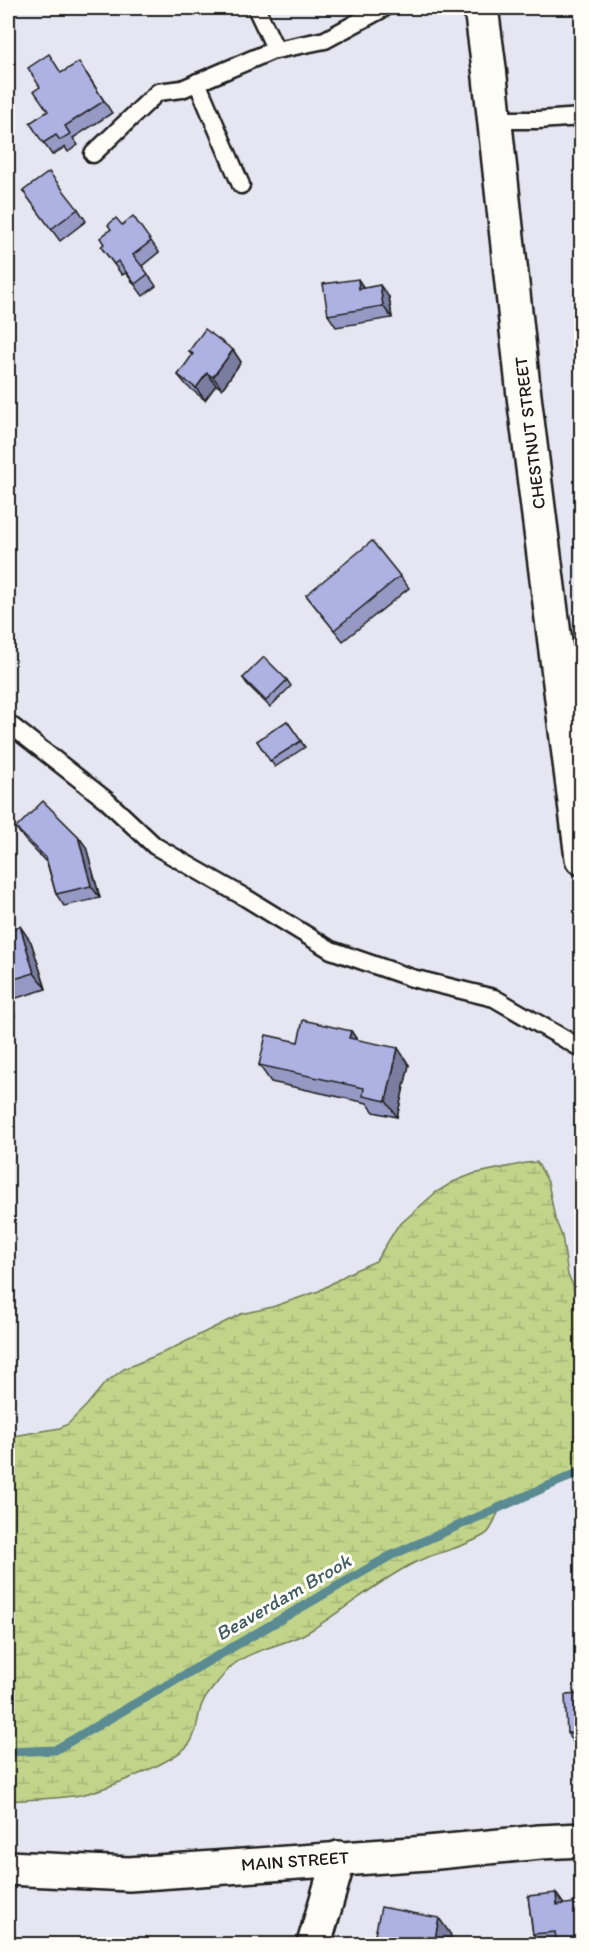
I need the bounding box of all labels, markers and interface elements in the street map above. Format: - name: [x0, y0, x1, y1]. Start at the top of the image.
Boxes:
- street label: CHESTNUT STREET: [510, 355, 550, 511]
- water label: Beaverdam Brook: [211, 1548, 356, 1646]
- street label: MAIN STREET: [240, 1846, 350, 1876]

